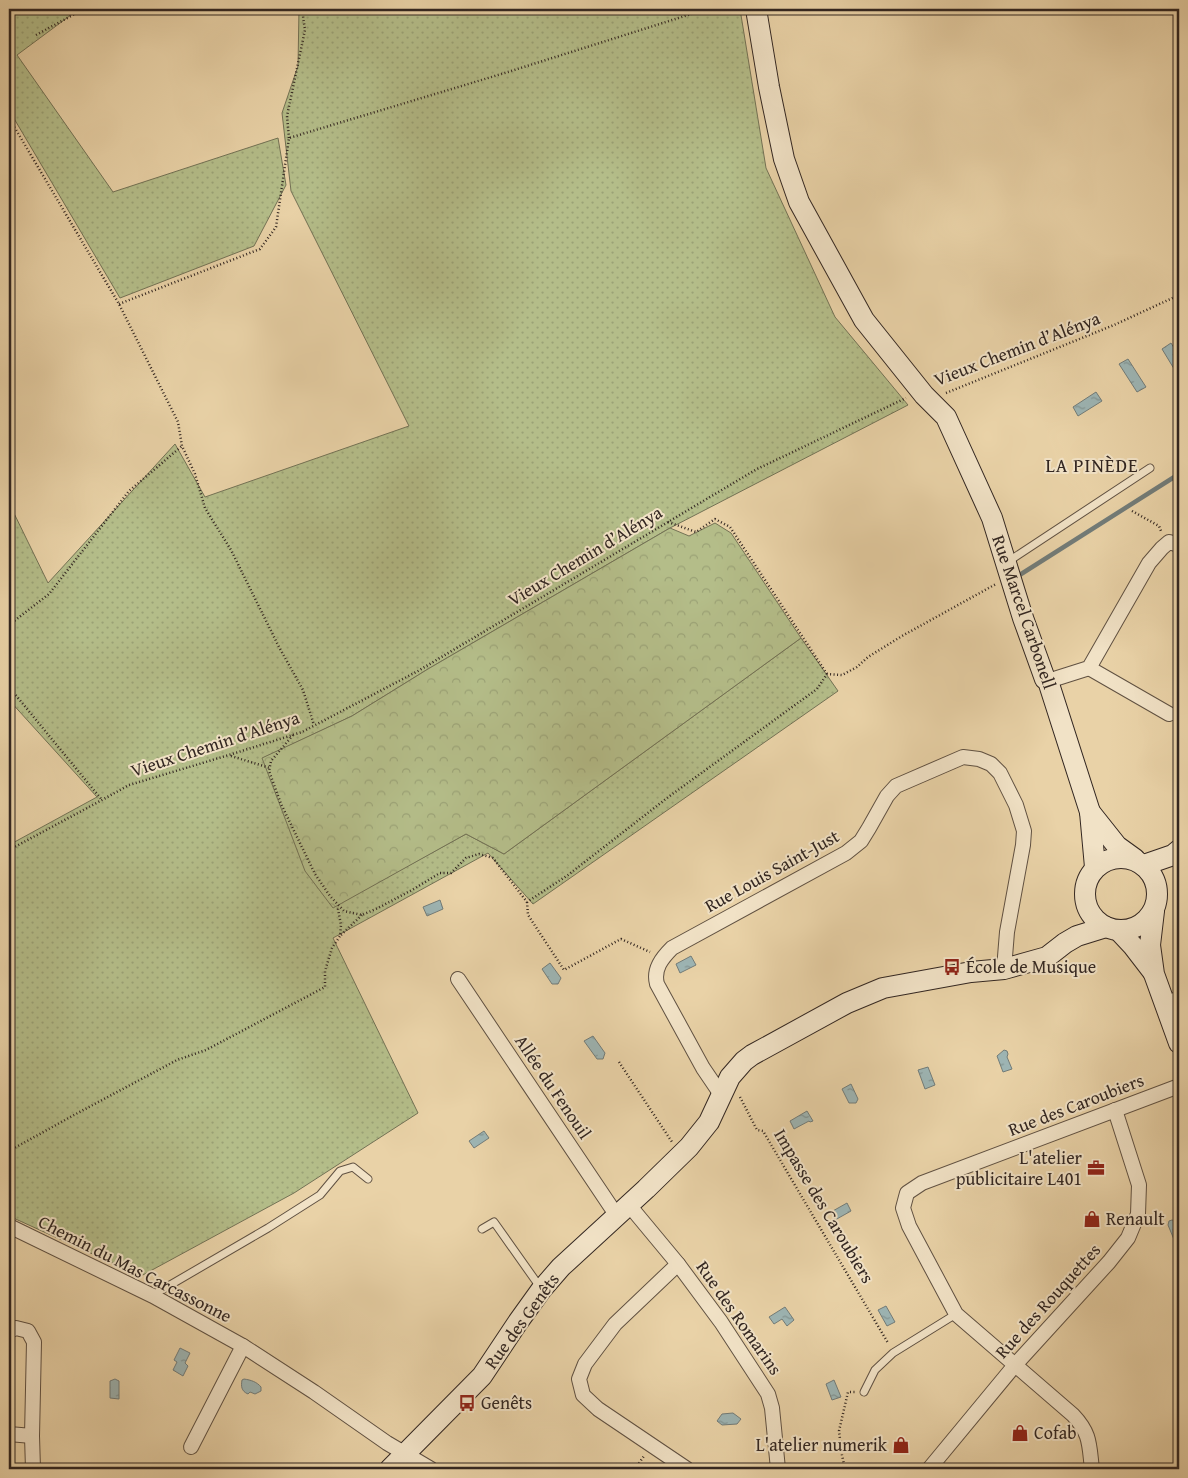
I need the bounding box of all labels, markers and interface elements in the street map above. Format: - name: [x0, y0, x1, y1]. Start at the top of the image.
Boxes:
- street label: Vieux Chemin d’Alénya: [930, 304, 1104, 393]
- district label: LA PINÈDE: [1045, 451, 1139, 479]
- street label: Vieux Chemin d’Alénya: [502, 498, 668, 612]
- street label: Rue Marcel Carbonell: [985, 531, 1063, 692]
- street label: Vieux Chemin d’Alénya: [127, 703, 303, 784]
- street label: Rue Louis Saint-Just: [699, 822, 845, 919]
- place label: École de Musique: [966, 953, 1096, 980]
- bus stop icon: École de Musique: [942, 957, 962, 977]
- street label: Allée du Fenouil: [508, 1029, 598, 1144]
- street label: Rue des Caroubiers: [1004, 1066, 1148, 1143]
- street label: Impasse des Caroubiers: [768, 1123, 881, 1288]
- place label: L'atelier publicitaire L401: [956, 1144, 1083, 1192]
- office icon: L'atelier publicitaire L401: [1086, 1158, 1106, 1178]
- place label: Renault: [1106, 1205, 1165, 1232]
- street label: Chemin du Mas Carcassonne: [34, 1208, 237, 1329]
- shop icon: Renault: [1082, 1209, 1102, 1229]
- street label: Rue des Rouquettes: [988, 1237, 1107, 1364]
- street label: Rue des Romarins: [690, 1255, 789, 1380]
- street label: Rue des Genêts: [478, 1267, 566, 1374]
- place label: Genêts: [481, 1389, 532, 1416]
- bus stop icon: Genêts: [457, 1393, 477, 1413]
- place label: Cofab: [1034, 1419, 1077, 1446]
- shop icon: Cofab: [1010, 1423, 1030, 1443]
- place label: L'atelier numerik: [756, 1431, 888, 1458]
- shop icon: L'atelier numerik: [891, 1435, 911, 1455]

